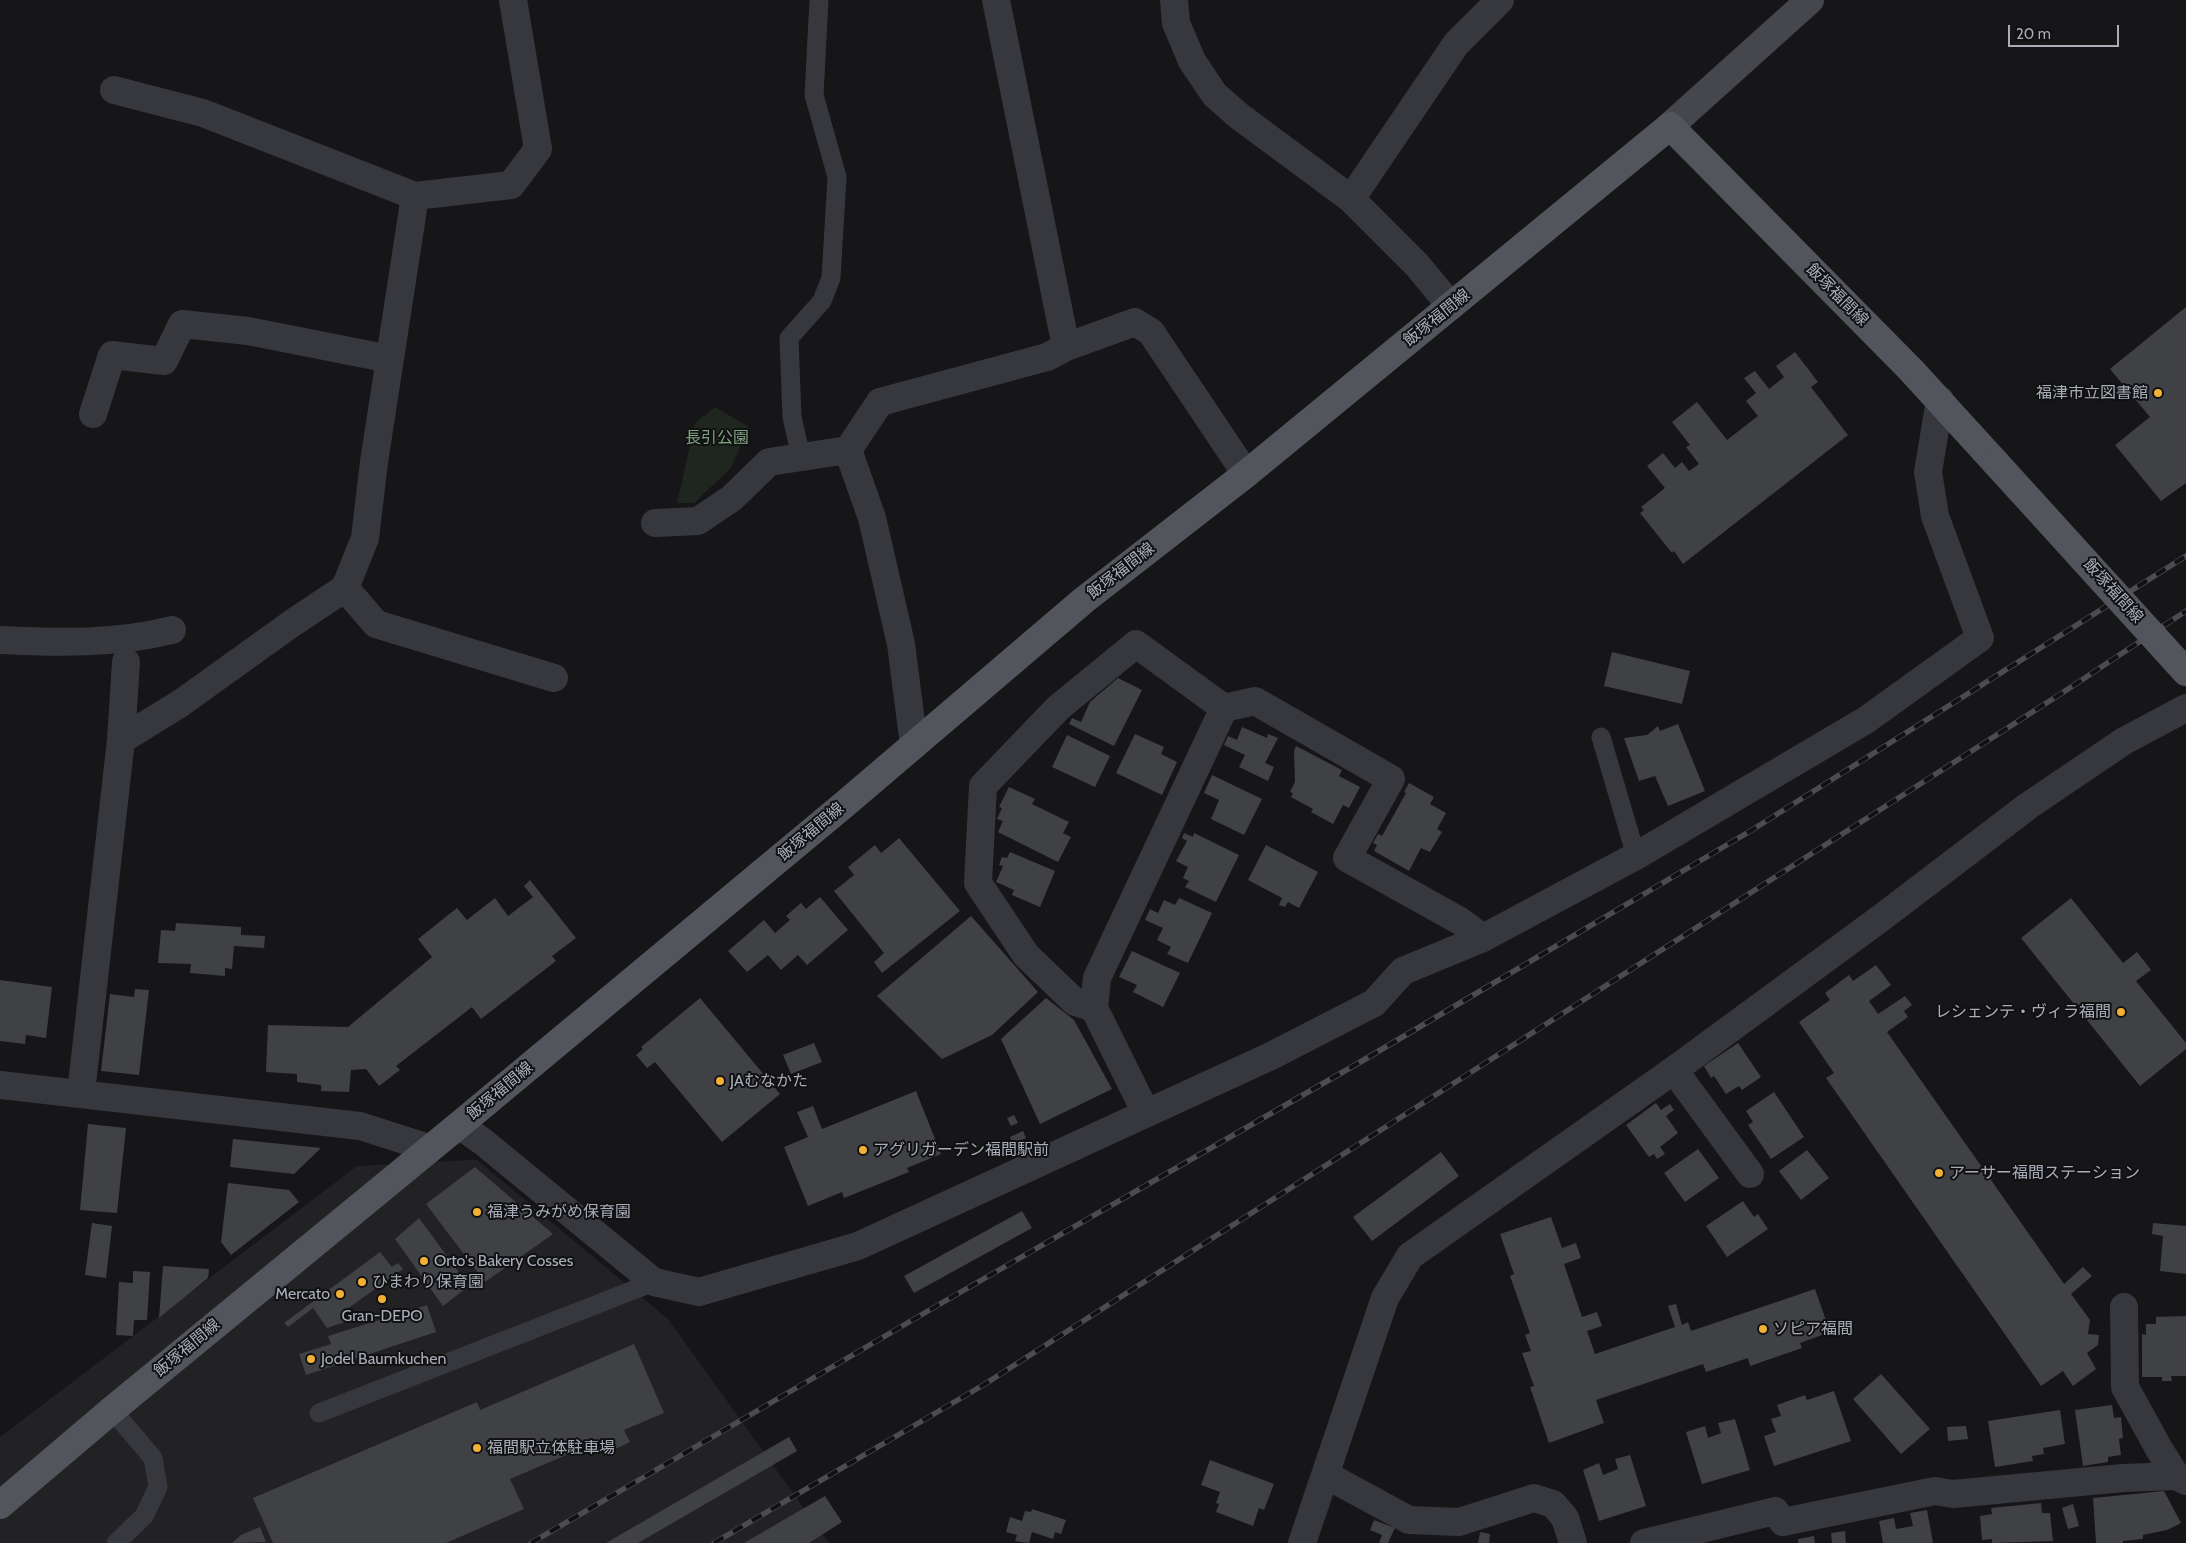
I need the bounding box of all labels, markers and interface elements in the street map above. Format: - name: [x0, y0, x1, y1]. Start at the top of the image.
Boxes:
- scale bar: [2011, 15, 2122, 47]
- text: 20 m: [2016, 25, 2051, 43]
- street label: 飯塚福間線: [1802, 260, 1872, 330]
- street label: 飯塚福間線: [1400, 285, 1474, 351]
- place label: 福津市立図書館: [2036, 383, 2148, 403]
- marker: 福津市立図書館: [2152, 387, 2164, 399]
- park label: 長引公園: [685, 428, 749, 448]
- street label: 飯塚福間線: [1084, 539, 1158, 603]
- street label: 飯塚福間線: [2079, 555, 2147, 627]
- street label: 飯塚福間線: [774, 799, 848, 865]
- place label: レシェンテ・ヴィラ福間: [1935, 1002, 2111, 1022]
- marker: レシェンテ・ヴィラ福間: [2115, 1006, 2127, 1018]
- street label: 飯塚福間線: [463, 1058, 537, 1124]
- place label: JAむなかた: [730, 1071, 808, 1091]
- marker: JAむなかた: [714, 1075, 726, 1087]
- place label: アグリガーデン福間駅前: [873, 1140, 1049, 1160]
- marker: アグリガーデン福間駅前: [857, 1144, 869, 1156]
- place label: アーサー福間ステーション: [1949, 1163, 2140, 1183]
- marker: アーサー福間ステーション: [1933, 1167, 1945, 1179]
- place label: 福津うみがめ保育園: [487, 1202, 631, 1222]
- marker: 福津うみがめ保育園: [471, 1206, 483, 1218]
- place label: Orto's Bakery Cosses: [434, 1251, 573, 1271]
- marker: Orto's Bakery Cosses: [418, 1255, 430, 1267]
- place label: ひまわり保育園: [372, 1272, 484, 1292]
- marker: ひまわり保育園: [356, 1276, 368, 1288]
- place label: Mercato: [275, 1284, 330, 1304]
- marker: Mercato: [334, 1288, 346, 1300]
- marker: Gran-DEPO: [376, 1293, 388, 1305]
- place label: Gran-DEPO: [342, 1306, 422, 1326]
- street label: 飯塚福間線: [150, 1315, 224, 1381]
- place label: ソピア福間: [1773, 1319, 1853, 1339]
- marker: ソピア福間: [1757, 1323, 1769, 1335]
- place label: Jodel Baumkuchen: [321, 1349, 446, 1369]
- marker: Jodel Baumkuchen: [305, 1353, 317, 1365]
- place label: 福間駅立体駐車場: [487, 1438, 615, 1458]
- marker: 福間駅立体駐車場: [471, 1442, 483, 1454]

